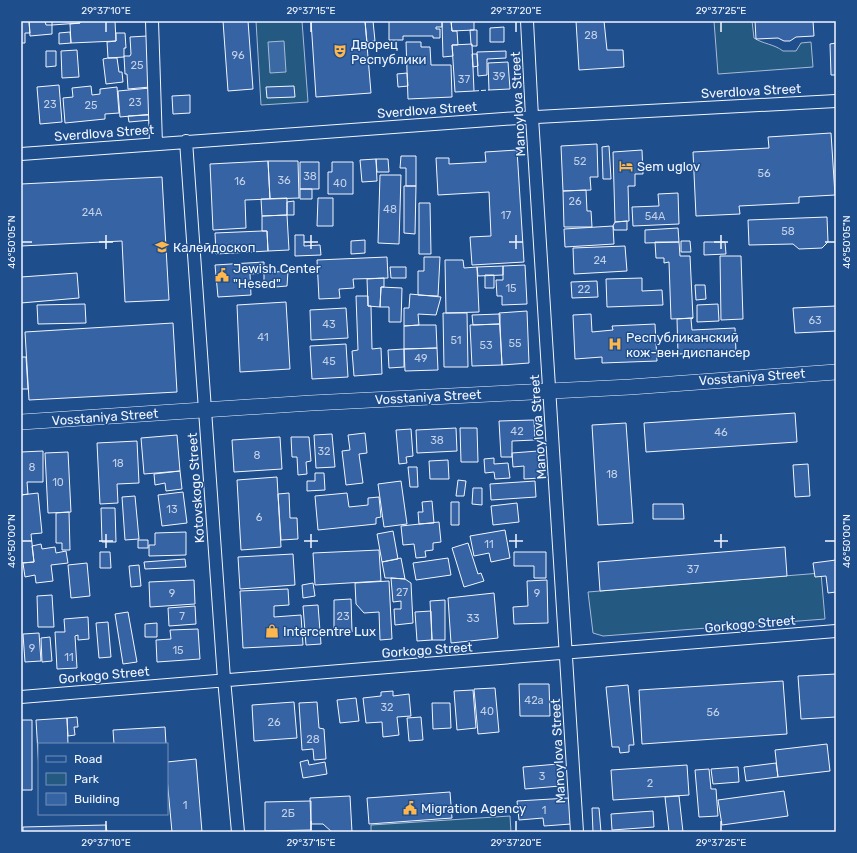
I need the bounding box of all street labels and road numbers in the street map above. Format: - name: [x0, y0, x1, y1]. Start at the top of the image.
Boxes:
- street label: Manoylova Street: [508, 51, 528, 157]
- street label: Sverdlova Street: [701, 81, 801, 101]
- street label: Sverdlova Street: [377, 99, 477, 121]
- street label: Sverdlova Street: [54, 122, 154, 144]
- street label: Vosstaniya Street: [698, 366, 806, 388]
- street label: Manoylova Street: [527, 374, 549, 480]
- street label: Vosstaniya Street: [374, 387, 482, 407]
- street label: Vosstaniya Street: [51, 406, 159, 428]
- street label: Kotovskogo Street: [185, 432, 208, 544]
- street label: Gorkogo Street: [704, 613, 796, 636]
- street label: Gorkogo Street: [381, 639, 473, 662]
- street label: Gorkogo Street: [58, 664, 150, 687]
- street label: Manoylova Street: [548, 698, 568, 804]

